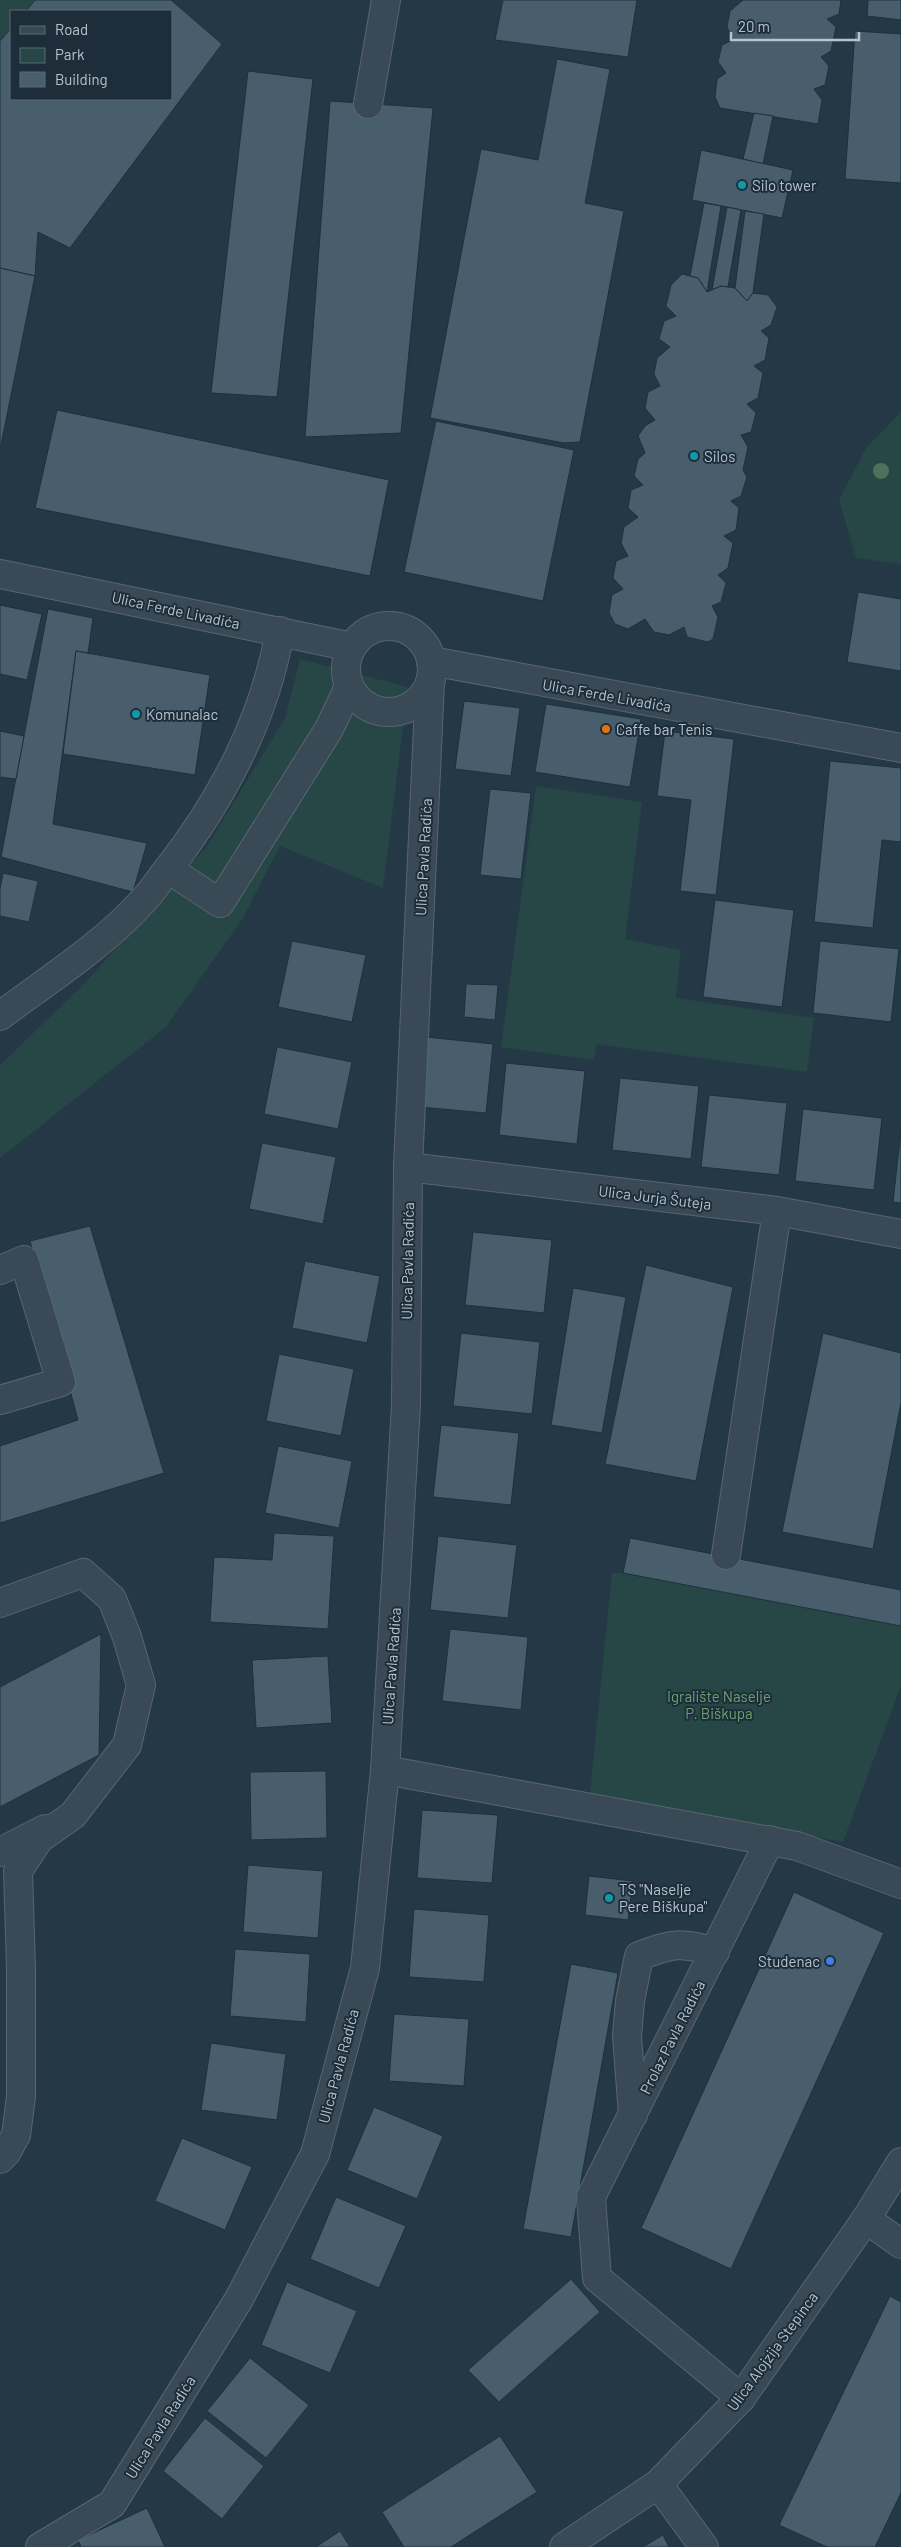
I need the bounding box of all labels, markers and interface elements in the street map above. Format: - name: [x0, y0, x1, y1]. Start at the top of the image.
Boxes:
- legend: [10, 10, 172, 100]
- scale bar: [731, 10, 858, 42]
- text: 20 m: [738, 17, 770, 35]
- text: Road: [55, 20, 88, 38]
- text: Park: [55, 45, 85, 63]
- text: Building: [55, 70, 108, 88]
- place label: Silo tower: [752, 176, 817, 194]
- marker: Silo tower: [736, 179, 748, 191]
- place label: Silos: [704, 447, 735, 465]
- marker: Silos: [688, 450, 700, 462]
- street label: Ulica Ferde Livadića: [110, 588, 242, 632]
- street label: Ulica Ferde Livadića: [541, 675, 673, 715]
- place label: Komunalac: [146, 705, 218, 723]
- marker: Komunalac: [130, 708, 142, 720]
- place label: Caffe bar Tenis: [616, 720, 713, 738]
- marker: Caffe bar Tenis: [600, 723, 612, 735]
- street label: Ulica Pavla Radića: [411, 798, 435, 916]
- street label: Ulica Jurja Šuteja: [598, 1181, 712, 1213]
- street label: Ulica Pavla Radića: [397, 1202, 417, 1320]
- street label: Ulica Pavla Radića: [378, 1607, 404, 1725]
- park label: Igralište Naselje P. Biškupa: [667, 1687, 771, 1722]
- place label: TS "Naselje Pere Biškupa": [619, 1880, 708, 1915]
- marker: TS "Naselje Pere Biškupa": [603, 1892, 615, 1904]
- place label: Studenac: [758, 1952, 820, 1970]
- marker: Studenac: [824, 1955, 836, 1967]
- street label: Prolaz Pavla Radića: [636, 1977, 708, 2097]
- street label: Ulica Pavla Radića: [314, 2007, 362, 2125]
- street label: Ulica Alojzija Stepinca: [723, 2288, 821, 2414]
- street label: Ulica Pavla Radića: [121, 2372, 199, 2482]

